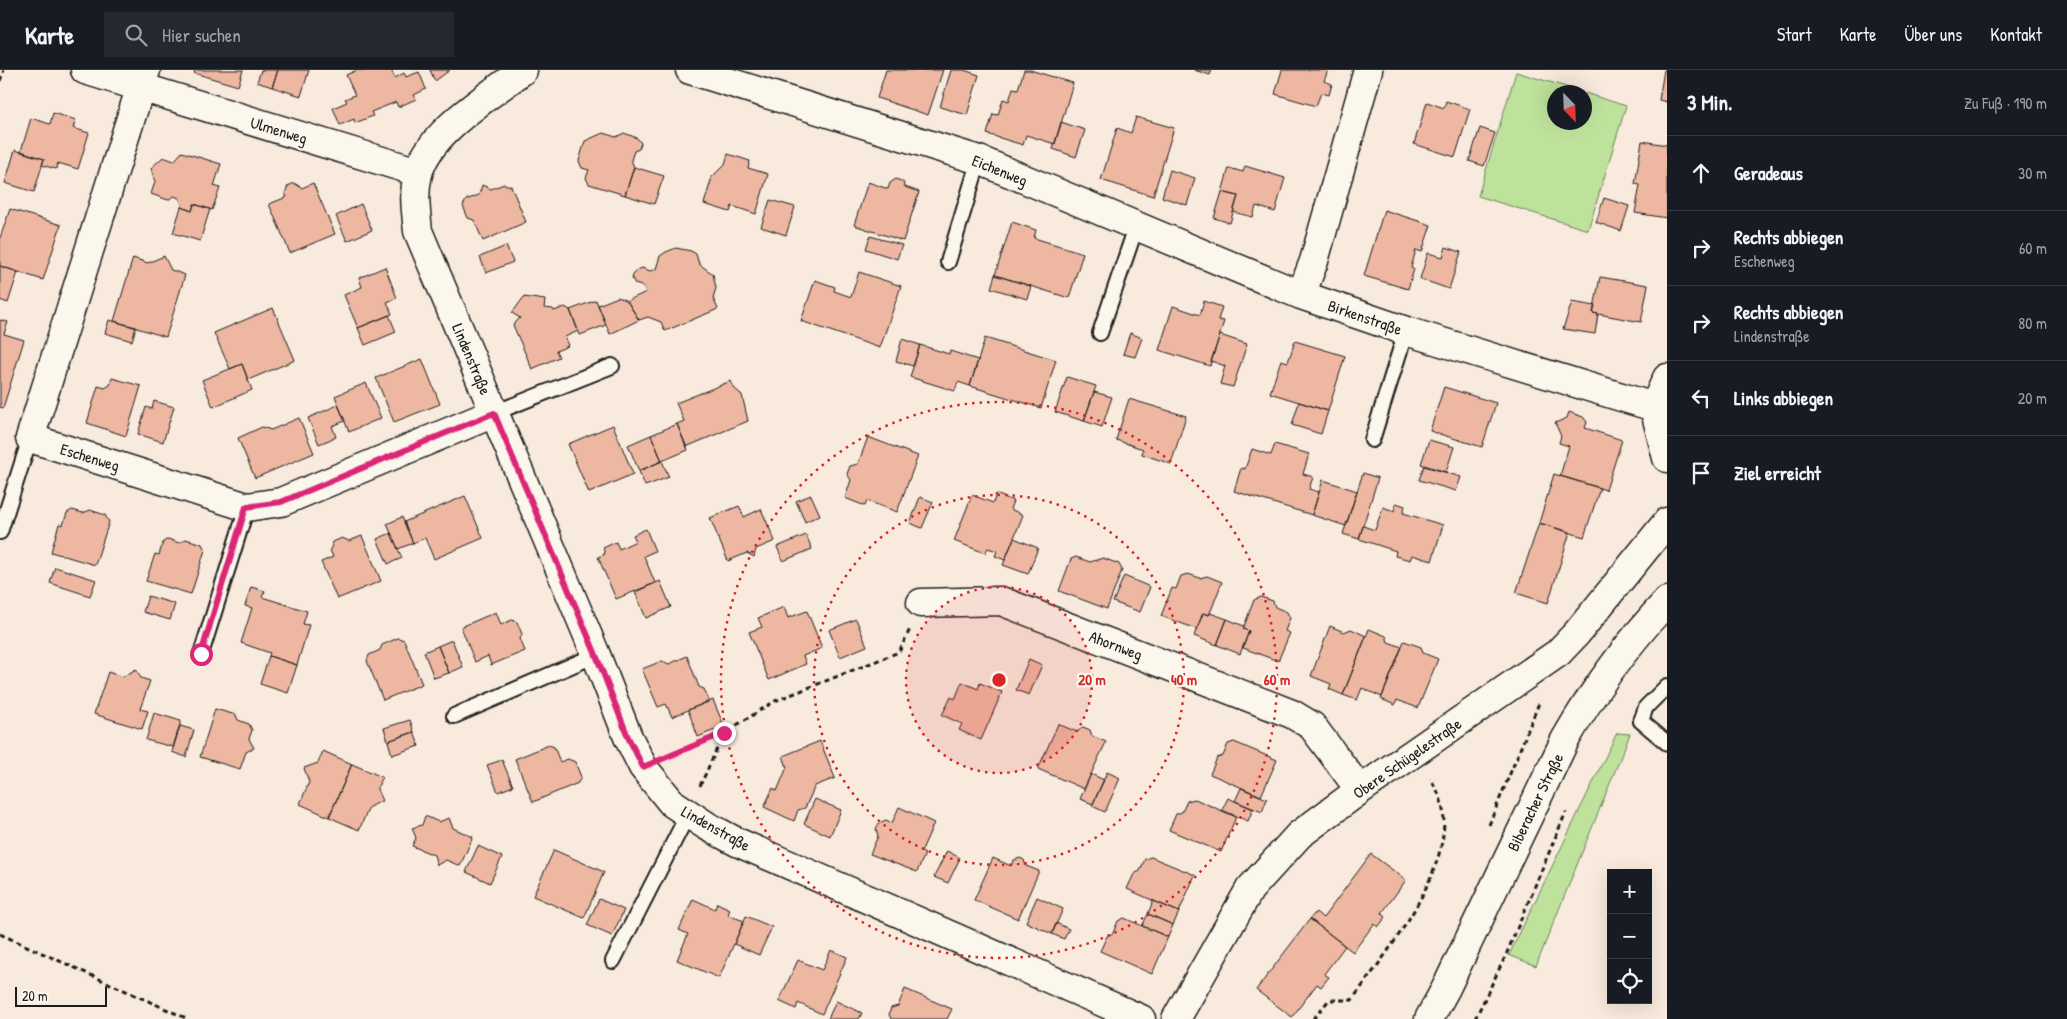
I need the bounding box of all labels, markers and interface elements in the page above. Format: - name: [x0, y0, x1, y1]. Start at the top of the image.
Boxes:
- search box: [104, 12, 454, 57]
- text: Karte: [25, 19, 74, 51]
- icon: search: [122, 21, 150, 49]
- text: Hier suchen: [162, 22, 241, 48]
- text: Start: [1777, 22, 1812, 47]
- text: Karte: [1840, 22, 1876, 47]
- text: Über uns: [1904, 22, 1962, 47]
- text: Kontakt: [1990, 22, 2042, 47]
- north arrow: [1547, 85, 1592, 130]
- text: 3 Min.: [1687, 88, 1732, 117]
- text: Zu Fuß · 190 m: [1964, 92, 2047, 114]
- street label: Ulmenweg: [248, 111, 310, 149]
- street label: Eichenweg: [969, 149, 1031, 191]
- icon: ahead: [1687, 159, 1715, 187]
- text: Geradeaus: [1734, 160, 1803, 186]
- text: 30 m: [2018, 162, 2047, 184]
- text: Rechts abbiegen: [1734, 224, 1843, 250]
- icon: right: [1687, 234, 1715, 262]
- text: 60 m: [2019, 237, 2047, 259]
- text: Eschenweg: [1734, 250, 1795, 272]
- street label: Birkenstraße: [1325, 294, 1406, 340]
- text: Rechts abbiegen: [1734, 299, 1843, 325]
- icon: right: [1687, 309, 1715, 337]
- text: 80 m: [2018, 312, 2047, 334]
- street label: Lindenstraße: [447, 320, 497, 399]
- text: Lindenstraße: [1734, 325, 1810, 347]
- icon: left: [1687, 384, 1715, 412]
- text: Links abbiegen: [1734, 385, 1833, 411]
- text: 20 m: [2018, 387, 2047, 409]
- street label: Eschenweg: [58, 438, 122, 476]
- icon: arrive: [1687, 459, 1715, 487]
- text: Ziel erreicht: [1734, 460, 1821, 486]
- street label: Ahornweg: [1086, 625, 1146, 665]
- route start: [190, 643, 213, 666]
- text: 20 m: [1078, 669, 1106, 690]
- text: 40 m: [1171, 669, 1197, 690]
- text: 60 m: [1264, 669, 1290, 690]
- centre of rings: [990, 671, 1008, 689]
- street label: Obere Schügelestraße: [1348, 712, 1466, 804]
- route end: [713, 722, 736, 745]
- street label: Biberacher Straße: [1502, 749, 1568, 855]
- street label: Lindenstraße: [678, 800, 755, 856]
- map controls: [1607, 869, 1652, 1004]
- button: +: [1607, 869, 1652, 914]
- button: −: [1607, 914, 1652, 959]
- button: locate: [1607, 959, 1652, 1004]
- scale bar: [15, 984, 108, 1007]
- text: 20 m: [22, 986, 48, 1005]

